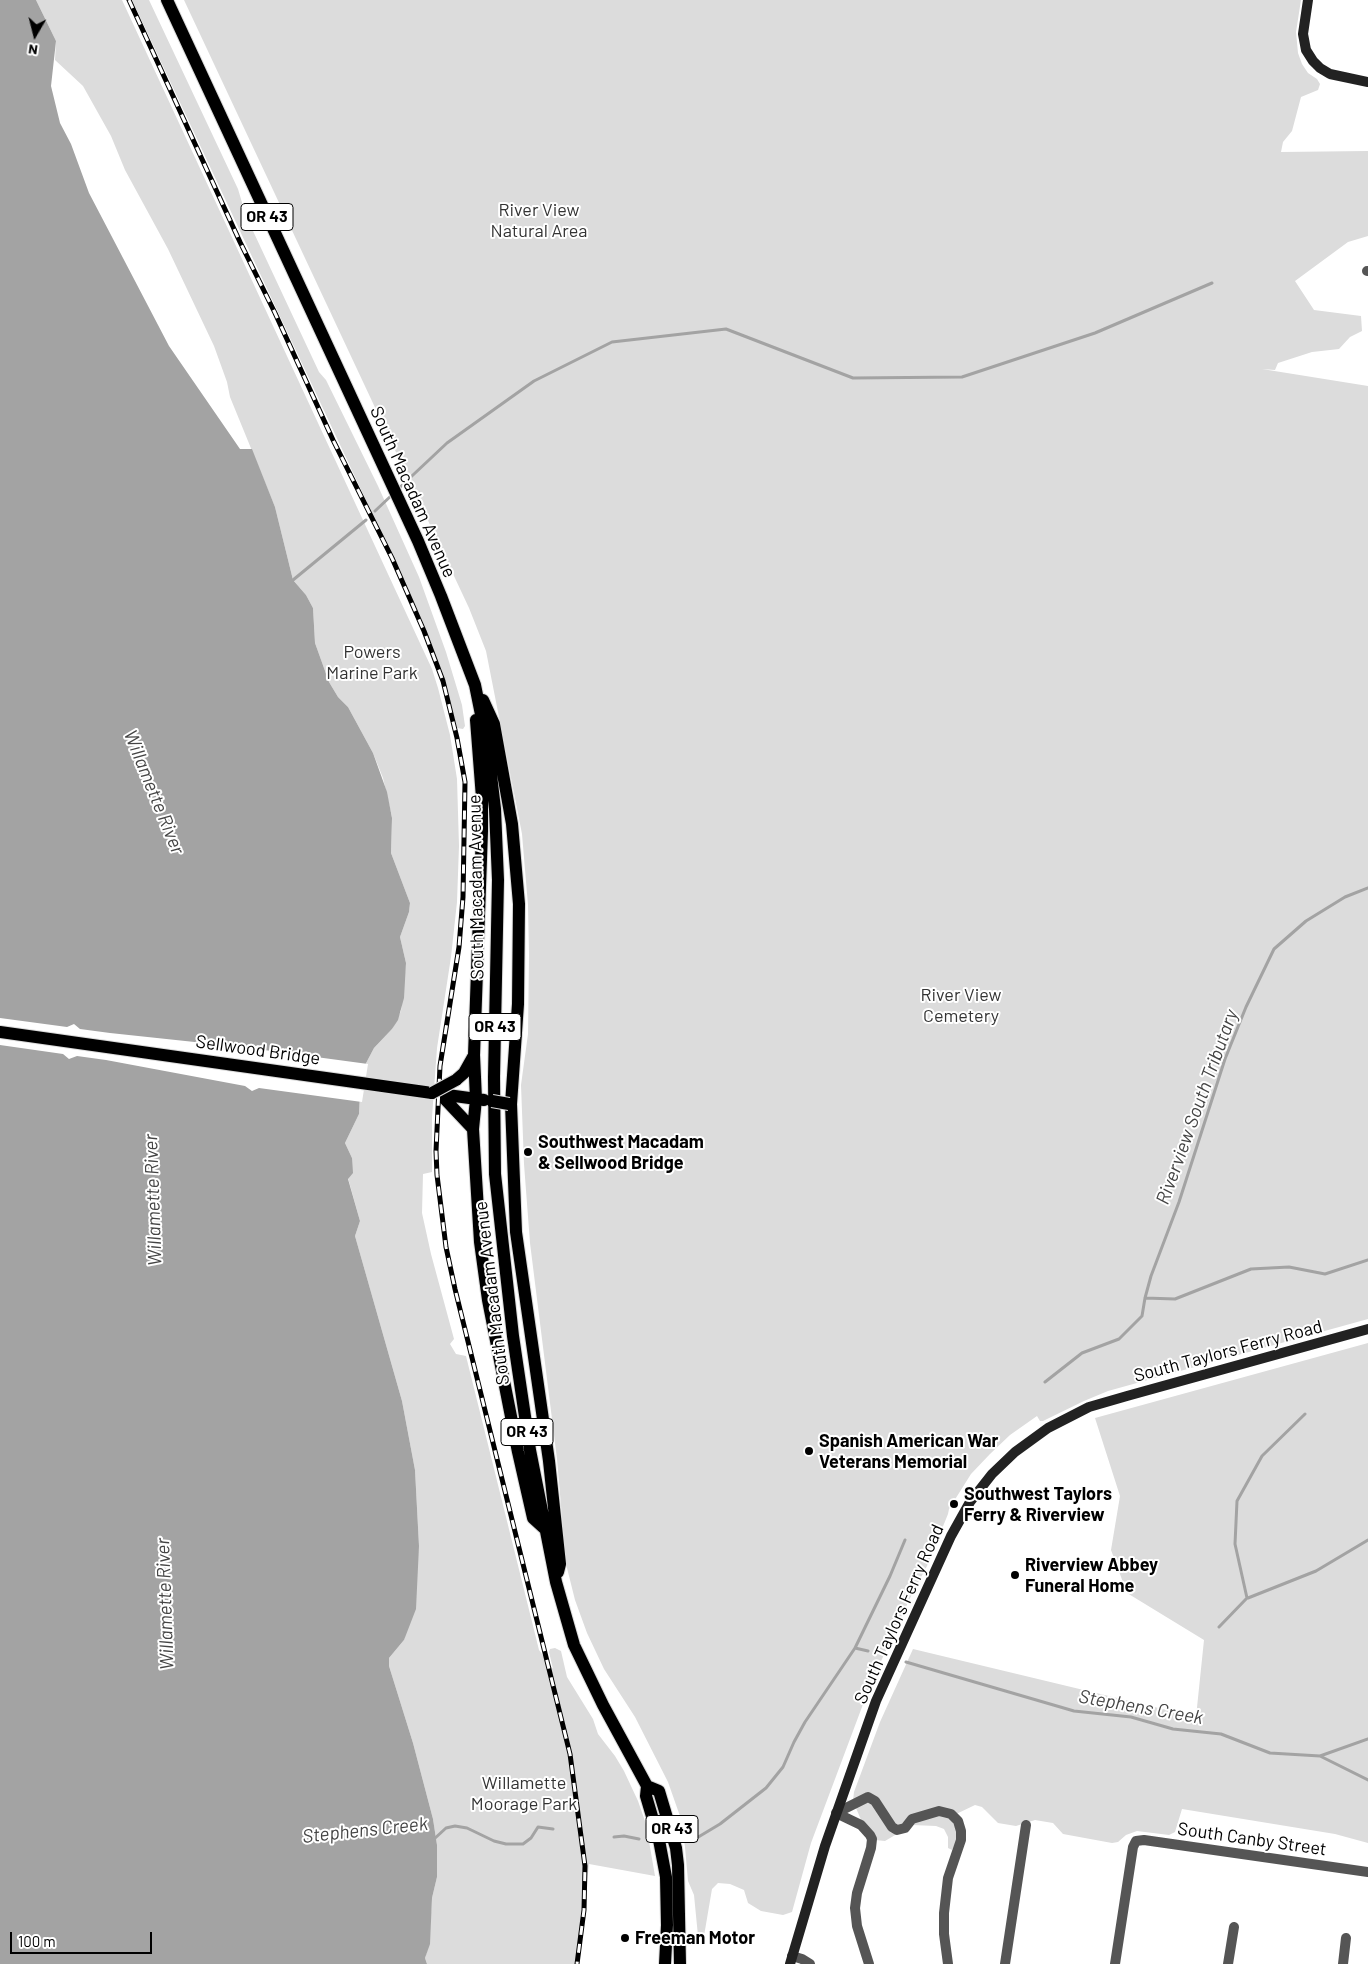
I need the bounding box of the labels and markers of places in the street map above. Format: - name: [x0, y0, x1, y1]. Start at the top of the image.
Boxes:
- place label: Southwest Macadam & Sellwood Bridge: [538, 1131, 704, 1174]
- marker: Southwest Macadam & Sellwood Bridge: [522, 1146, 534, 1158]
- place label: Spanish American War Veterans Memorial: [819, 1430, 998, 1472]
- marker: Spanish American War Veterans Memorial: [803, 1445, 815, 1457]
- place label: Southwest Taylors Ferry & Riverview: [964, 1483, 1112, 1526]
- marker: Southwest Taylors Ferry & Riverview: [948, 1498, 960, 1510]
- place label: Riverview Abbey Funeral Home: [1025, 1554, 1158, 1596]
- marker: Riverview Abbey Funeral Home: [1009, 1569, 1021, 1581]
- place label: Freeman Motor: [635, 1927, 755, 1949]
- marker: Freeman Motor: [619, 1932, 631, 1944]

